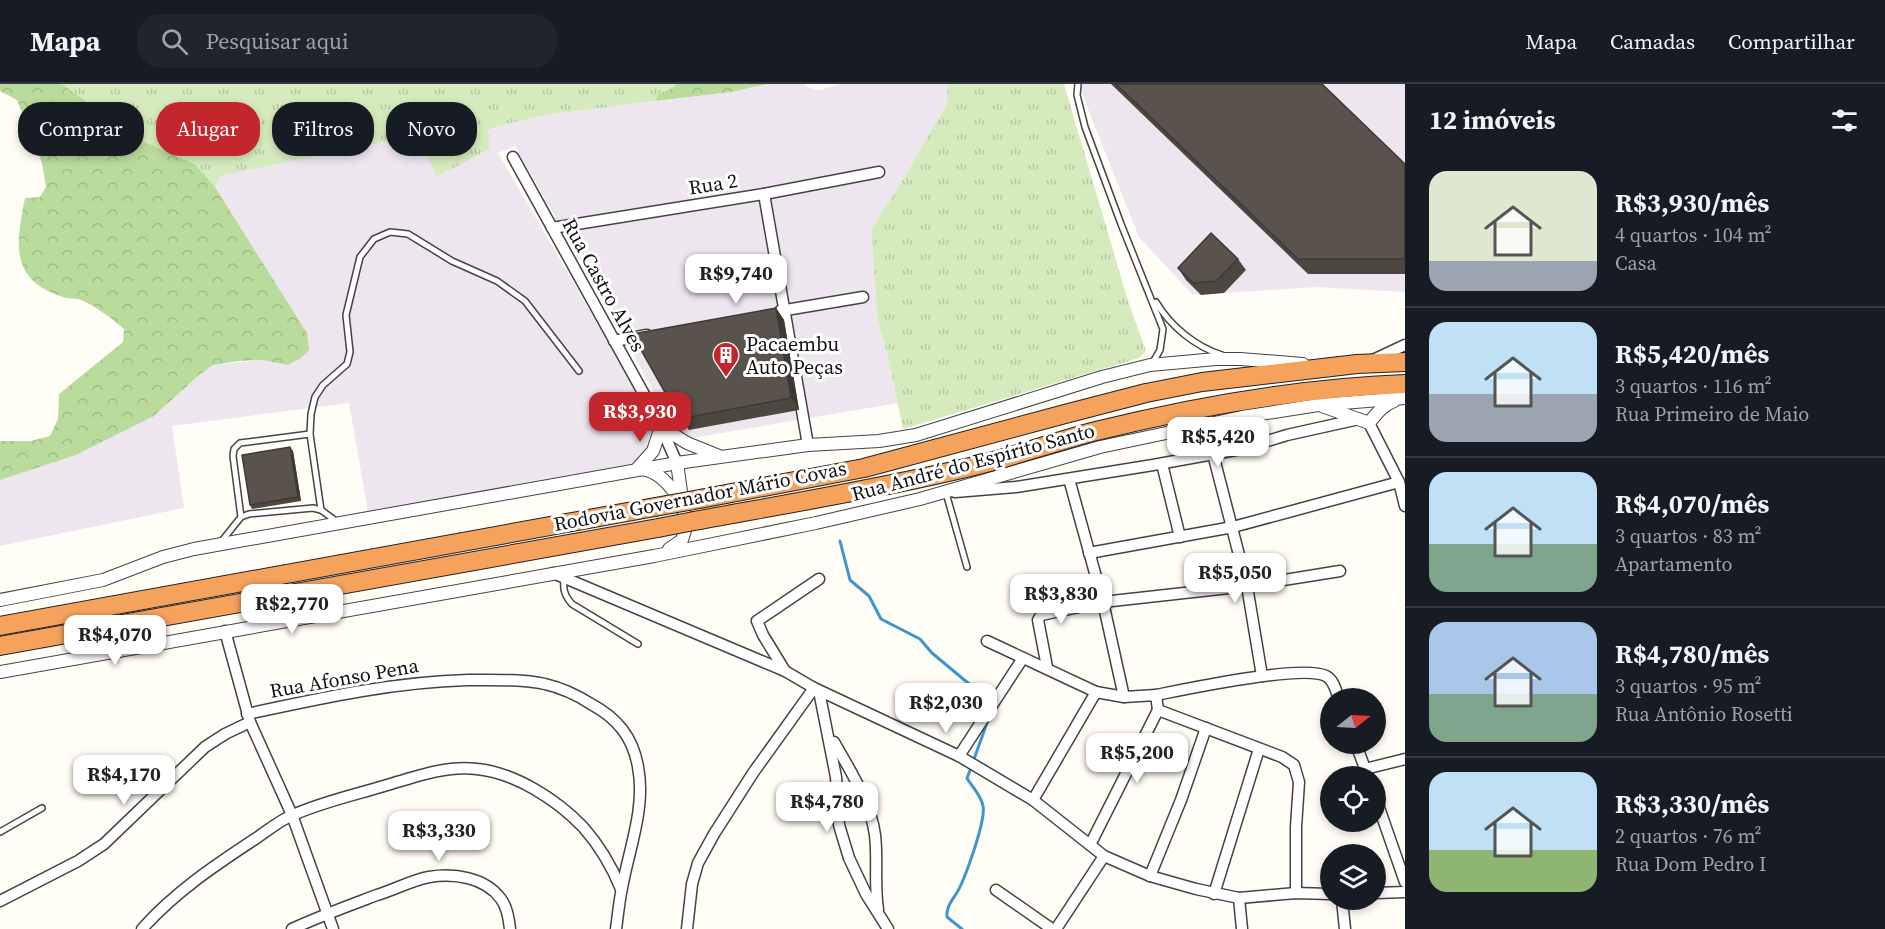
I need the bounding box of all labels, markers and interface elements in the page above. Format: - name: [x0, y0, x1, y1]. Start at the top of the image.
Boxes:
- search box: [137, 14, 557, 68]
- text: Mapa: [30, 22, 101, 60]
- icon: search: [158, 25, 191, 58]
- text: Pesquisar aqui: [206, 26, 348, 56]
- text: Mapa: [1525, 27, 1577, 56]
- text: Camadas: [1610, 27, 1695, 56]
- text: Compartilhar: [1728, 27, 1855, 56]
- chip: Comprar: [18, 102, 144, 156]
- chip: Alugar: [156, 102, 260, 156]
- chip: Filtros: [272, 102, 374, 156]
- chip: Novo: [386, 102, 477, 156]
- text: 12 imóveis: [1429, 102, 1556, 138]
- icon: filters: [1828, 104, 1861, 137]
- street label: Rua 2: [686, 166, 740, 202]
- text: R$3,930/mês: [1615, 185, 1769, 221]
- icon: home: [1477, 195, 1549, 267]
- street label: Rua Castro Alves: [556, 213, 652, 357]
- text: 4 quartos · 104 m²: [1615, 221, 1772, 249]
- text: Casa: [1615, 249, 1657, 277]
- pin: R$9,740: [681, 254, 791, 305]
- text: R$9,740: [699, 259, 773, 287]
- place label: Pacaembu Auto Peças: [746, 330, 843, 381]
- text: R$5,420/mês: [1615, 336, 1769, 372]
- building icon: Pacaembu Auto Peças: [711, 340, 741, 378]
- icon: home: [1477, 346, 1549, 418]
- text: 3 quartos · 116 m²: [1615, 372, 1772, 400]
- pin: R$3,930: [585, 392, 695, 443]
- text: R$3,930: [603, 397, 677, 425]
- text: Rua Primeiro de Maio: [1615, 400, 1809, 428]
- street label: Rua André do Espírito Santo: [848, 416, 1098, 508]
- pin: R$5,420: [1163, 417, 1273, 468]
- text: R$5,420: [1181, 422, 1255, 450]
- street label: Rodovia Governador Mário Covas: [551, 454, 849, 538]
- text: R$4,070/mês: [1615, 486, 1769, 522]
- icon: home: [1477, 496, 1549, 568]
- text: 3 quartos · 83 m²: [1615, 522, 1762, 550]
- text: Apartamento: [1615, 550, 1733, 578]
- pin: R$5,050: [1180, 553, 1290, 604]
- text: R$5,050: [1198, 558, 1272, 586]
- pin: R$3,830: [1006, 574, 1116, 625]
- text: R$3,830: [1024, 579, 1098, 607]
- pin: R$2,770: [237, 584, 347, 635]
- text: R$2,770: [255, 589, 329, 617]
- pin: R$4,070: [60, 615, 170, 666]
- text: R$4,070: [78, 620, 152, 648]
- text: R$4,780/mês: [1615, 636, 1769, 672]
- icon: home: [1477, 646, 1549, 718]
- street label: Rua Afonso Pena: [267, 651, 421, 705]
- text: 3 quartos · 95 m²: [1615, 672, 1762, 700]
- pin: R$2,030: [891, 683, 1001, 734]
- text: R$2,030: [909, 688, 983, 716]
- north arrow: [1320, 688, 1386, 754]
- map controls: [1320, 688, 1386, 910]
- text: Rua Antônio Rosetti: [1615, 700, 1793, 728]
- pin: R$5,200: [1082, 733, 1192, 784]
- text: R$5,200: [1100, 738, 1174, 766]
- pin: R$4,170: [69, 755, 179, 806]
- text: R$4,170: [87, 760, 161, 788]
- button: locate: [1320, 766, 1386, 832]
- pin: R$4,780: [772, 782, 882, 833]
- text: R$3,330/mês: [1615, 786, 1769, 822]
- text: R$4,780: [790, 787, 864, 815]
- icon: home: [1477, 796, 1549, 868]
- pin: R$3,330: [384, 811, 494, 862]
- text: R$3,330: [402, 816, 476, 844]
- text: 2 quartos · 76 m²: [1615, 822, 1762, 850]
- button: layers: [1320, 844, 1386, 910]
- text: Rua Dom Pedro I: [1615, 850, 1766, 878]

